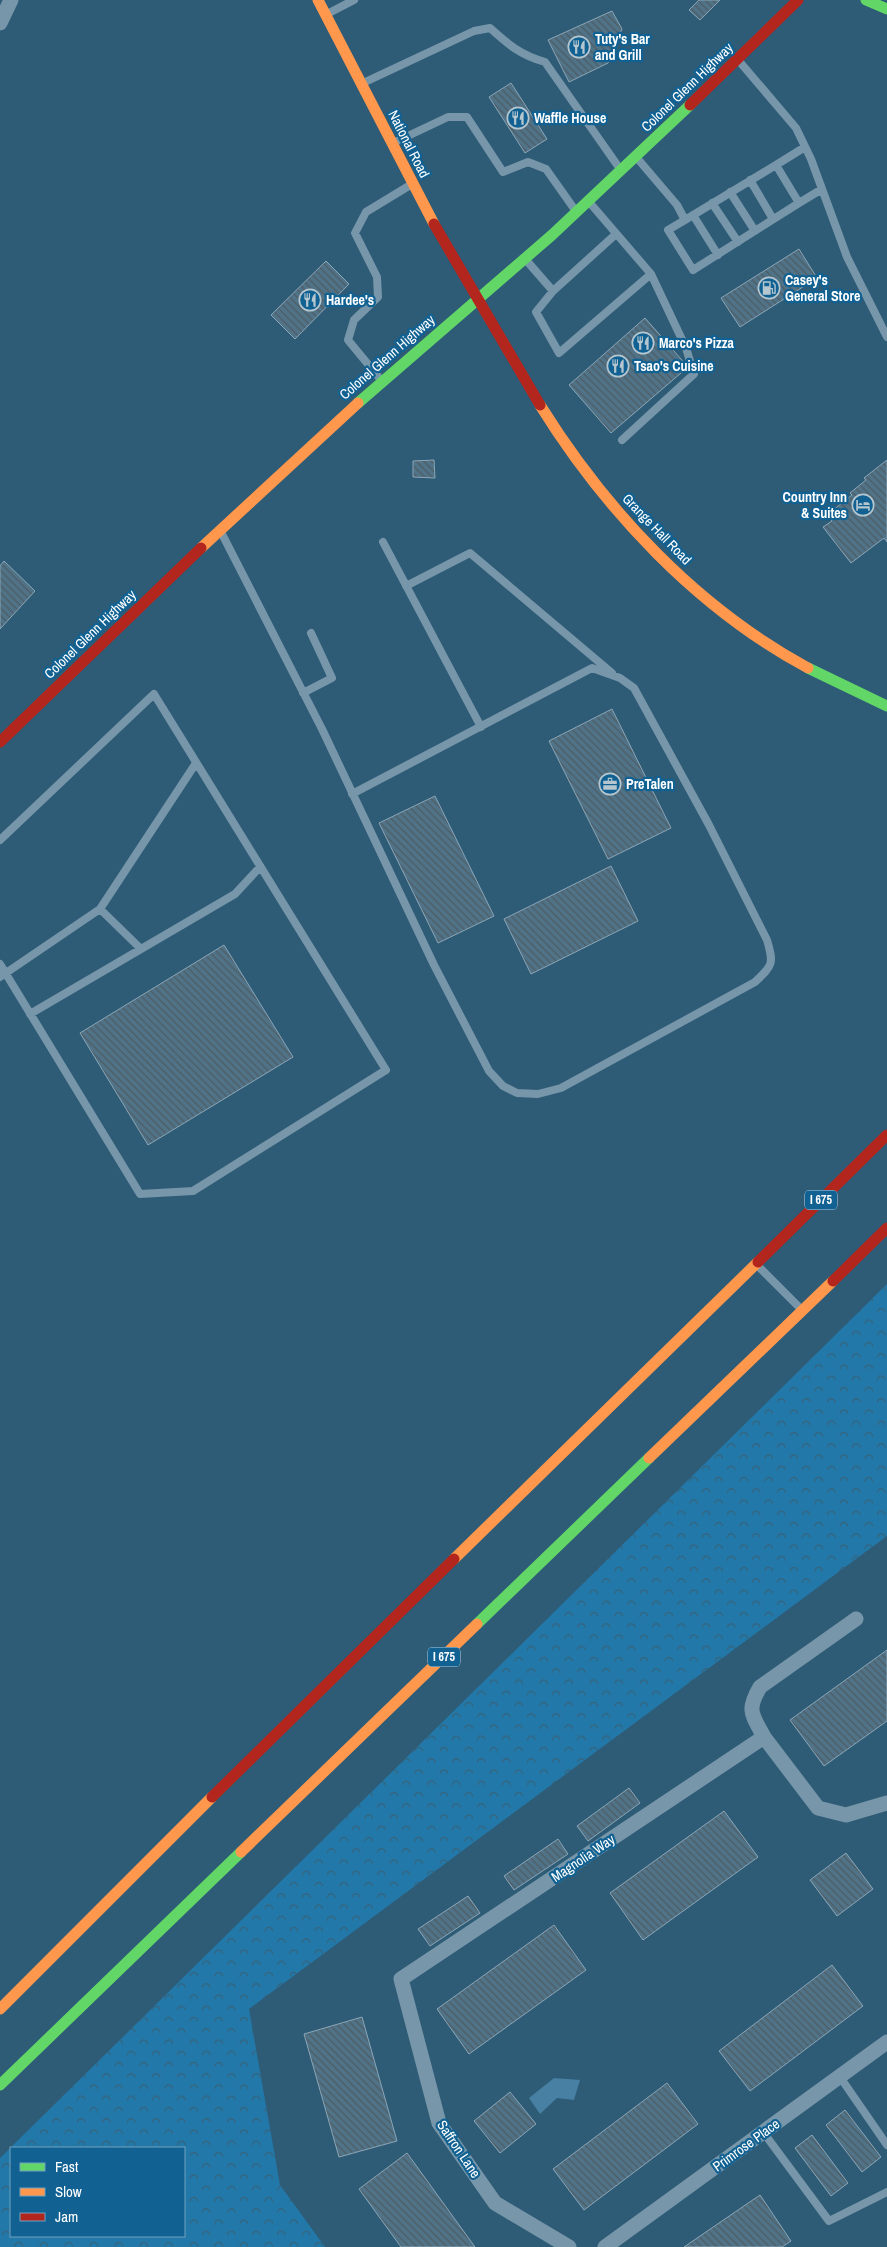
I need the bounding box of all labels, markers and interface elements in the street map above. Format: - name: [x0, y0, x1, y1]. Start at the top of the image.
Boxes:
- place label: Tuty's Bar and Grill: [595, 30, 650, 64]
- restaurant icon: Tuty's Bar and Grill: [567, 35, 591, 59]
- street label: Colonel Glenn Highway: [637, 38, 737, 135]
- restaurant icon: Waffle House: [506, 106, 530, 130]
- street label: National Road: [384, 107, 434, 181]
- place label: Waffle House: [534, 109, 606, 127]
- place label: Casey's General Store: [785, 271, 860, 305]
- fuel station icon: Casey's General Store: [757, 276, 781, 300]
- restaurant icon: Hardee's: [298, 288, 322, 312]
- place label: Hardee's: [326, 291, 374, 309]
- street label: Colonel Glenn Highway: [336, 310, 439, 403]
- restaurant icon: Marco's Pizza: [631, 331, 655, 355]
- place label: Marco's Pizza: [659, 334, 734, 352]
- restaurant icon: Tsao's Cuisine: [606, 354, 630, 378]
- place label: Tsao's Cuisine: [634, 357, 714, 375]
- place label: Country Inn & Suites: [783, 488, 847, 522]
- street label: Grange Hall Road: [619, 490, 695, 568]
- hotel icon: Country Inn & Suites: [851, 493, 875, 517]
- street label: Colonel Glenn Highway: [40, 585, 140, 682]
- office icon: PreTalen: [598, 772, 622, 796]
- place label: PreTalen: [626, 775, 674, 793]
- road number: I 675: [805, 1190, 837, 1210]
- road number: I 675: [428, 1648, 460, 1666]
- street label: Magnolia Way: [548, 1830, 618, 1886]
- street label: Primrose Place: [709, 2115, 783, 2175]
- street label: Saffron Lane: [433, 2117, 485, 2181]
- legend: [10, 2147, 185, 2237]
- text: Fast: [55, 2156, 79, 2177]
- text: Slow: [55, 2181, 82, 2202]
- text: Jam: [55, 2206, 78, 2227]

